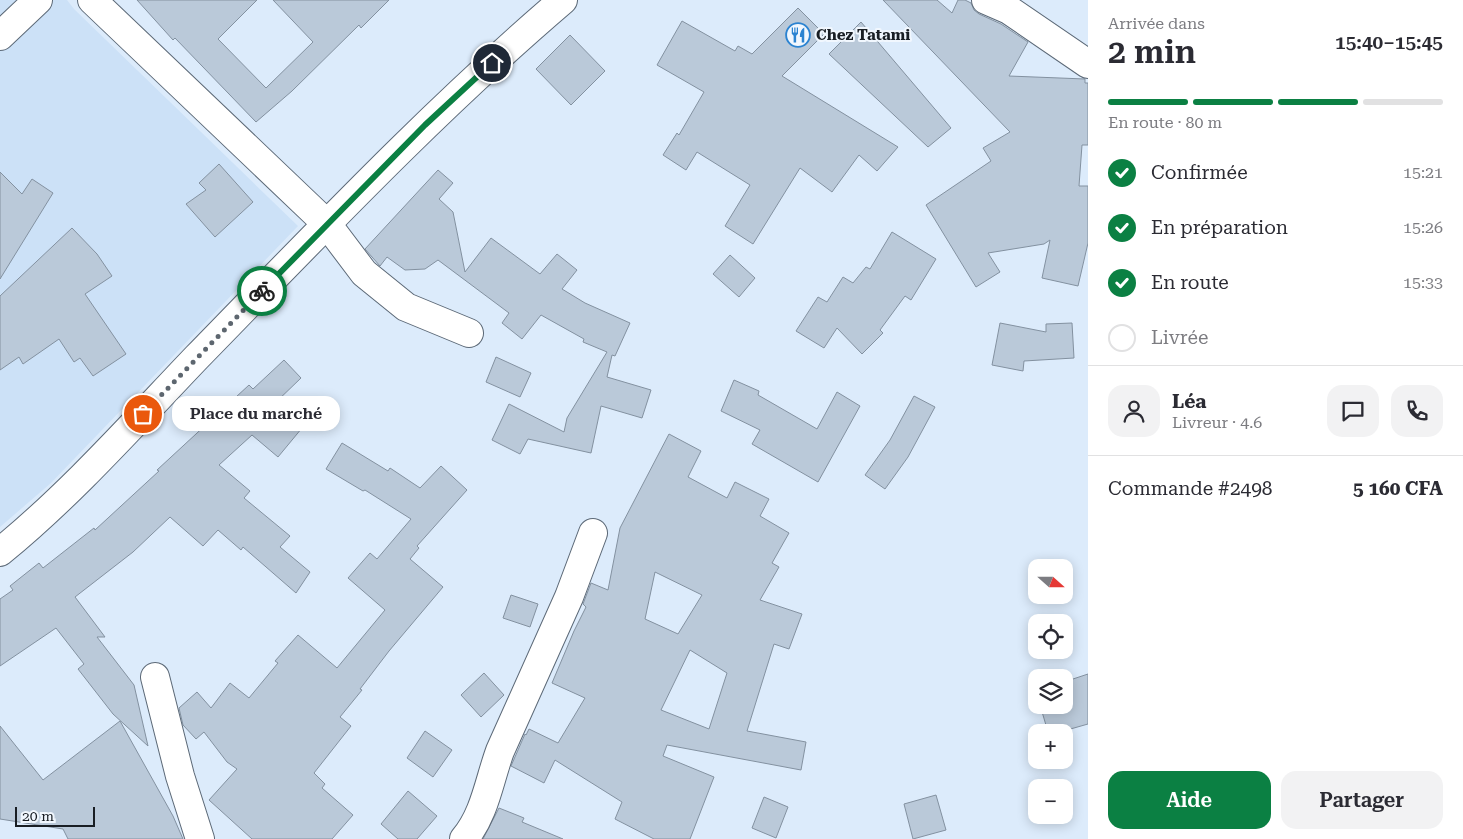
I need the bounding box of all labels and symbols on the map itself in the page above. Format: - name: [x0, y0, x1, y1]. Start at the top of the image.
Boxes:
- restaurant icon: Chez Tatami: [785, 22, 811, 48]
- place label: Chez Tatami: [816, 26, 910, 44]
- pin: [471, 42, 513, 84]
- courier: [237, 266, 287, 316]
- pin: [122, 393, 164, 435]
- callout: Place du marché: [173, 396, 340, 432]
- north arrow: [1028, 559, 1072, 604]
- scale bar: [15, 804, 95, 827]

